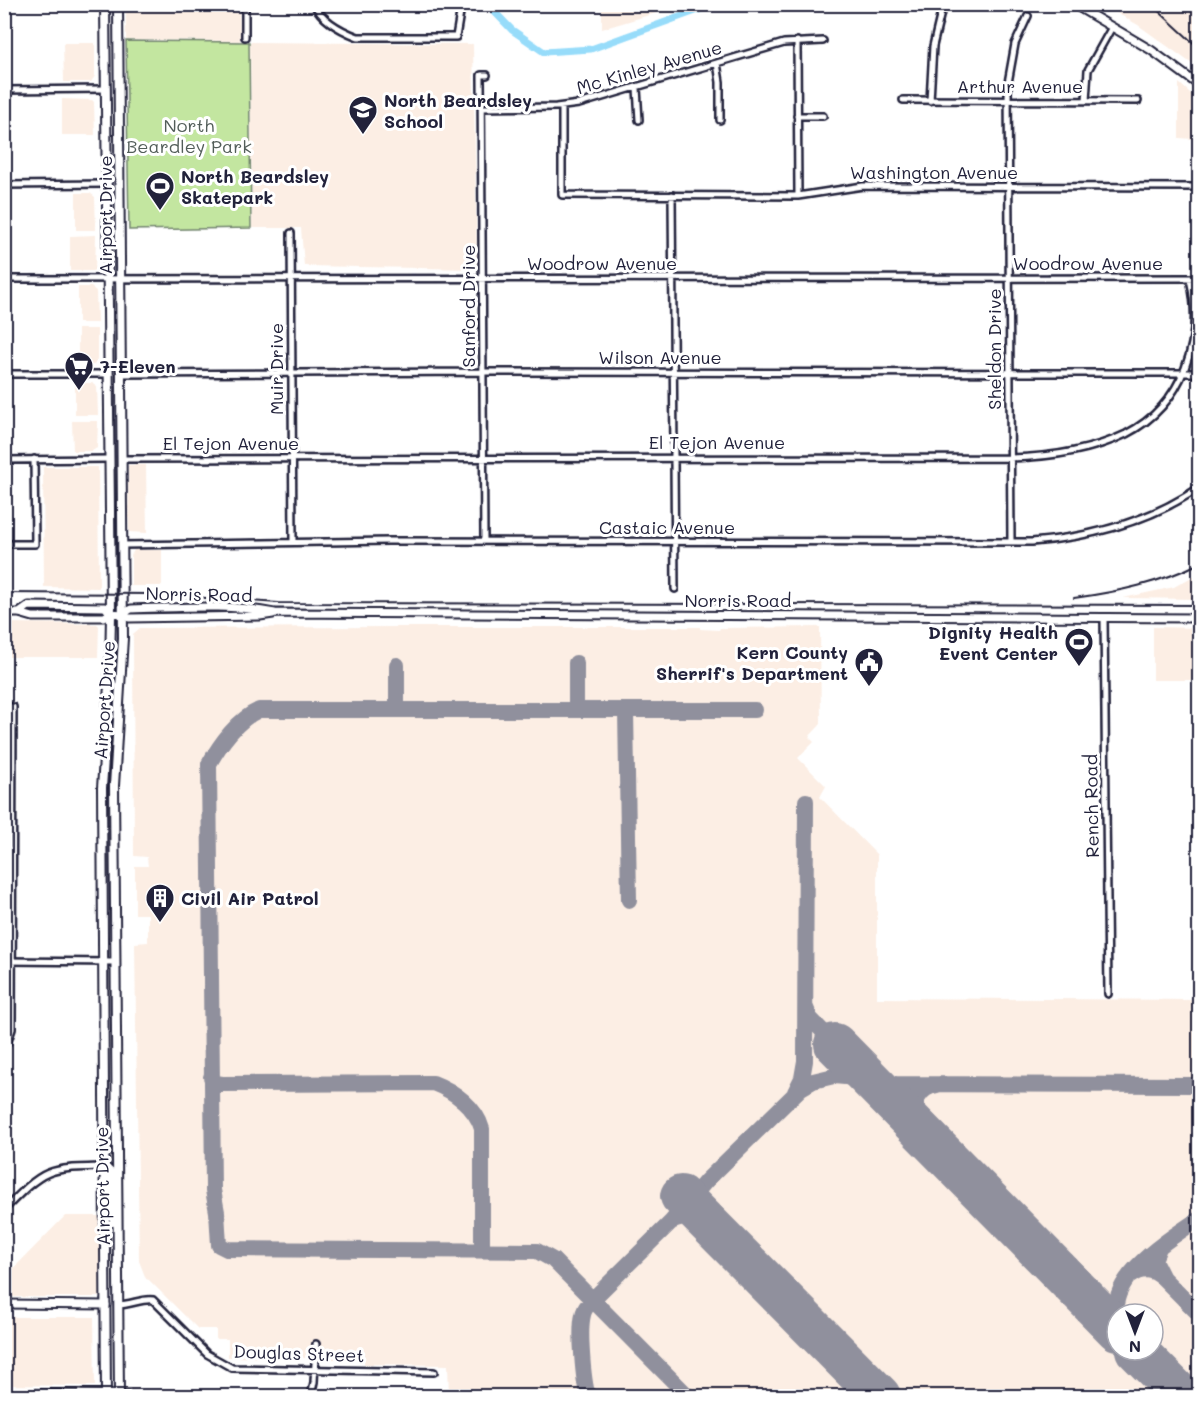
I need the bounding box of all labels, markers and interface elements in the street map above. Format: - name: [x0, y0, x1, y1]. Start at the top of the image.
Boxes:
- street label: Mc Kinley Avenue: [574, 35, 724, 99]
- street label: Arthur Avenue: [957, 74, 1083, 98]
- place label: North Beardsley School: [384, 88, 532, 133]
- school or university icon: North Beardsley School: [347, 94, 379, 136]
- park label: North Beardley Park: [126, 113, 252, 158]
- street label: Airport Drive: [93, 155, 117, 275]
- street label: Washington Avenue: [850, 160, 1018, 184]
- place label: North Beardsley Skatepark: [181, 164, 329, 209]
- sports icon: North Beardsley Skatepark: [144, 170, 176, 212]
- street label: Sanford Drive: [456, 245, 480, 367]
- street label: Woodrow Avenue: [527, 251, 677, 275]
- street label: Woodrow Avenue: [1013, 251, 1163, 275]
- street label: Sheldon Drive: [982, 288, 1006, 410]
- street label: Muir Drive: [264, 323, 288, 415]
- street label: Wilson Avenue: [598, 345, 722, 369]
- supermarket icon: 7-Eleven: [63, 350, 95, 392]
- place label: 7-Eleven: [100, 354, 176, 378]
- street label: El Tejon Avenue: [649, 430, 785, 454]
- street label: El Tejon Avenue: [163, 431, 299, 455]
- street label: Castaic Avenue: [599, 515, 735, 539]
- street label: Norris Road: [145, 581, 253, 607]
- street label: Norris Road: [685, 588, 791, 612]
- place label: Dignity Health Event Center: [928, 620, 1058, 665]
- sports icon: Dignity Health Event Center: [1063, 626, 1095, 668]
- street label: Airport Drive: [88, 640, 120, 760]
- place label: Kern County Sherrif's Department: [656, 640, 848, 685]
- public building icon: Kern County Sherrif's Department: [853, 646, 885, 688]
- street label: Rench Road: [1078, 754, 1104, 858]
- building icon: Civil Air Patrol: [144, 882, 176, 924]
- place label: Civil Air Patrol: [181, 886, 319, 910]
- street label: Airport Drive: [89, 1126, 115, 1246]
- north arrow: [1105, 1302, 1165, 1362]
- text: N: [1129, 1337, 1141, 1358]
- street label: Douglas Street: [233, 1339, 365, 1367]

